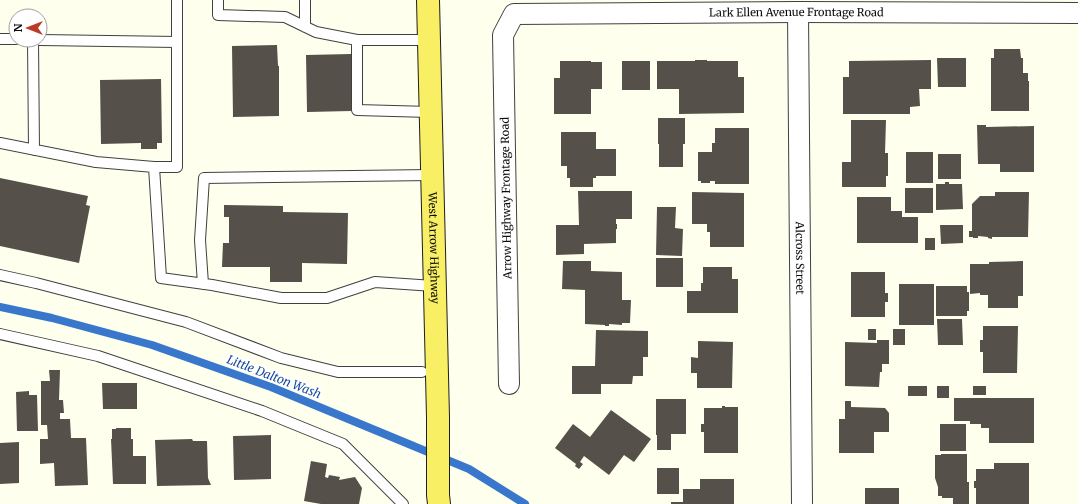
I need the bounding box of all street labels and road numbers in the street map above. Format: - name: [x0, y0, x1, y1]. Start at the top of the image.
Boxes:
- street label: Lark Ellen Avenue Frontage Road: [709, 5, 884, 20]
- street label: Arrow Highway Frontage Road: [498, 117, 514, 280]
- street label: West Arrow Highway: [426, 191, 442, 304]
- street label: Alcross Street: [793, 220, 807, 295]

